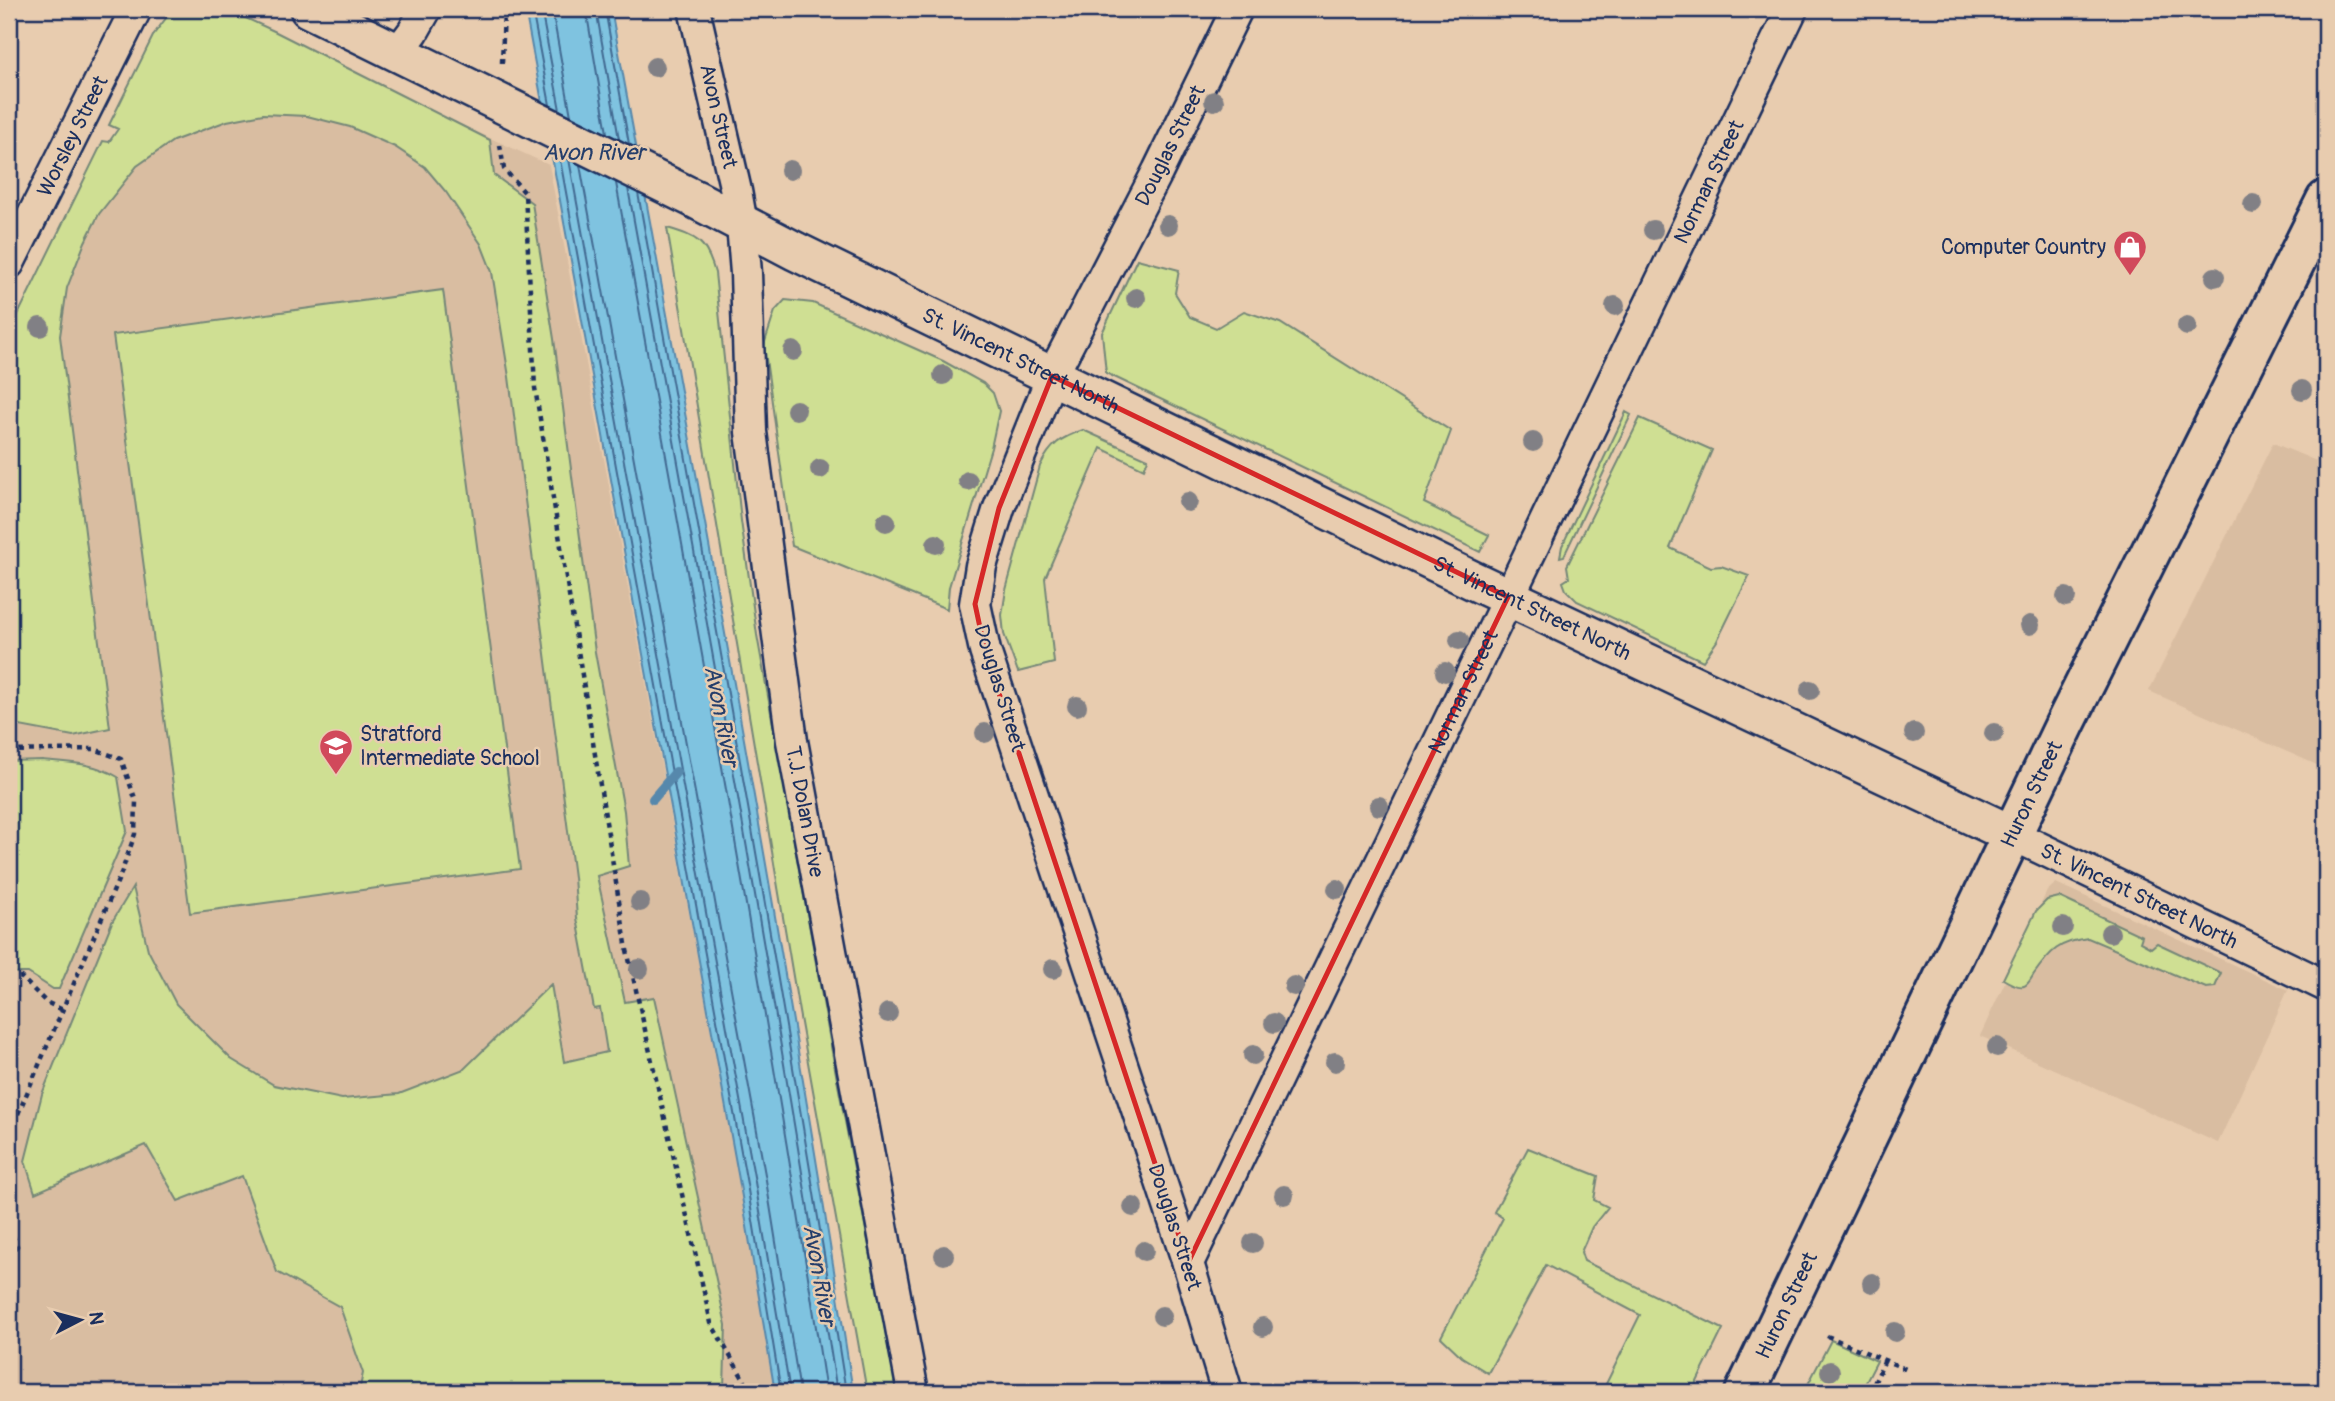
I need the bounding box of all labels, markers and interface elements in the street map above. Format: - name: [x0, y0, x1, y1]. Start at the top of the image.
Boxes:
- street label: Avon Street: [693, 61, 743, 172]
- street label: Worsley Street: [31, 71, 115, 201]
- street label: Douglas Street: [1129, 80, 1212, 211]
- street label: Norman Street: [1668, 115, 1751, 248]
- water label: Avon River: [543, 138, 648, 167]
- shop icon: Computer Country: [2111, 228, 2149, 277]
- place label: Computer Country: [1941, 234, 2106, 261]
- street label: St. Vincent Street North: [918, 302, 1124, 421]
- street label: St. Vincent Street North: [1428, 550, 1635, 667]
- street label: Douglas Street: [967, 621, 1032, 755]
- street label: Norman Street: [1422, 625, 1505, 758]
- water label: Avon River: [698, 663, 746, 772]
- place label: Stratford Intermediate School: [360, 721, 540, 772]
- school or university icon: Stratford Intermediate School: [317, 727, 355, 776]
- street label: Huron Street: [1995, 736, 2069, 852]
- street label: T.J. Dolan Drive: [779, 744, 830, 880]
- street label: St. Vincent Street North: [2036, 837, 2242, 955]
- street label: Douglas Street: [1141, 1161, 1208, 1294]
- water label: Avon River: [796, 1222, 843, 1331]
- street label: Huron Street: [1750, 1247, 1824, 1364]
- north arrow: [46, 1286, 116, 1356]
- text: N: [83, 1311, 109, 1326]

